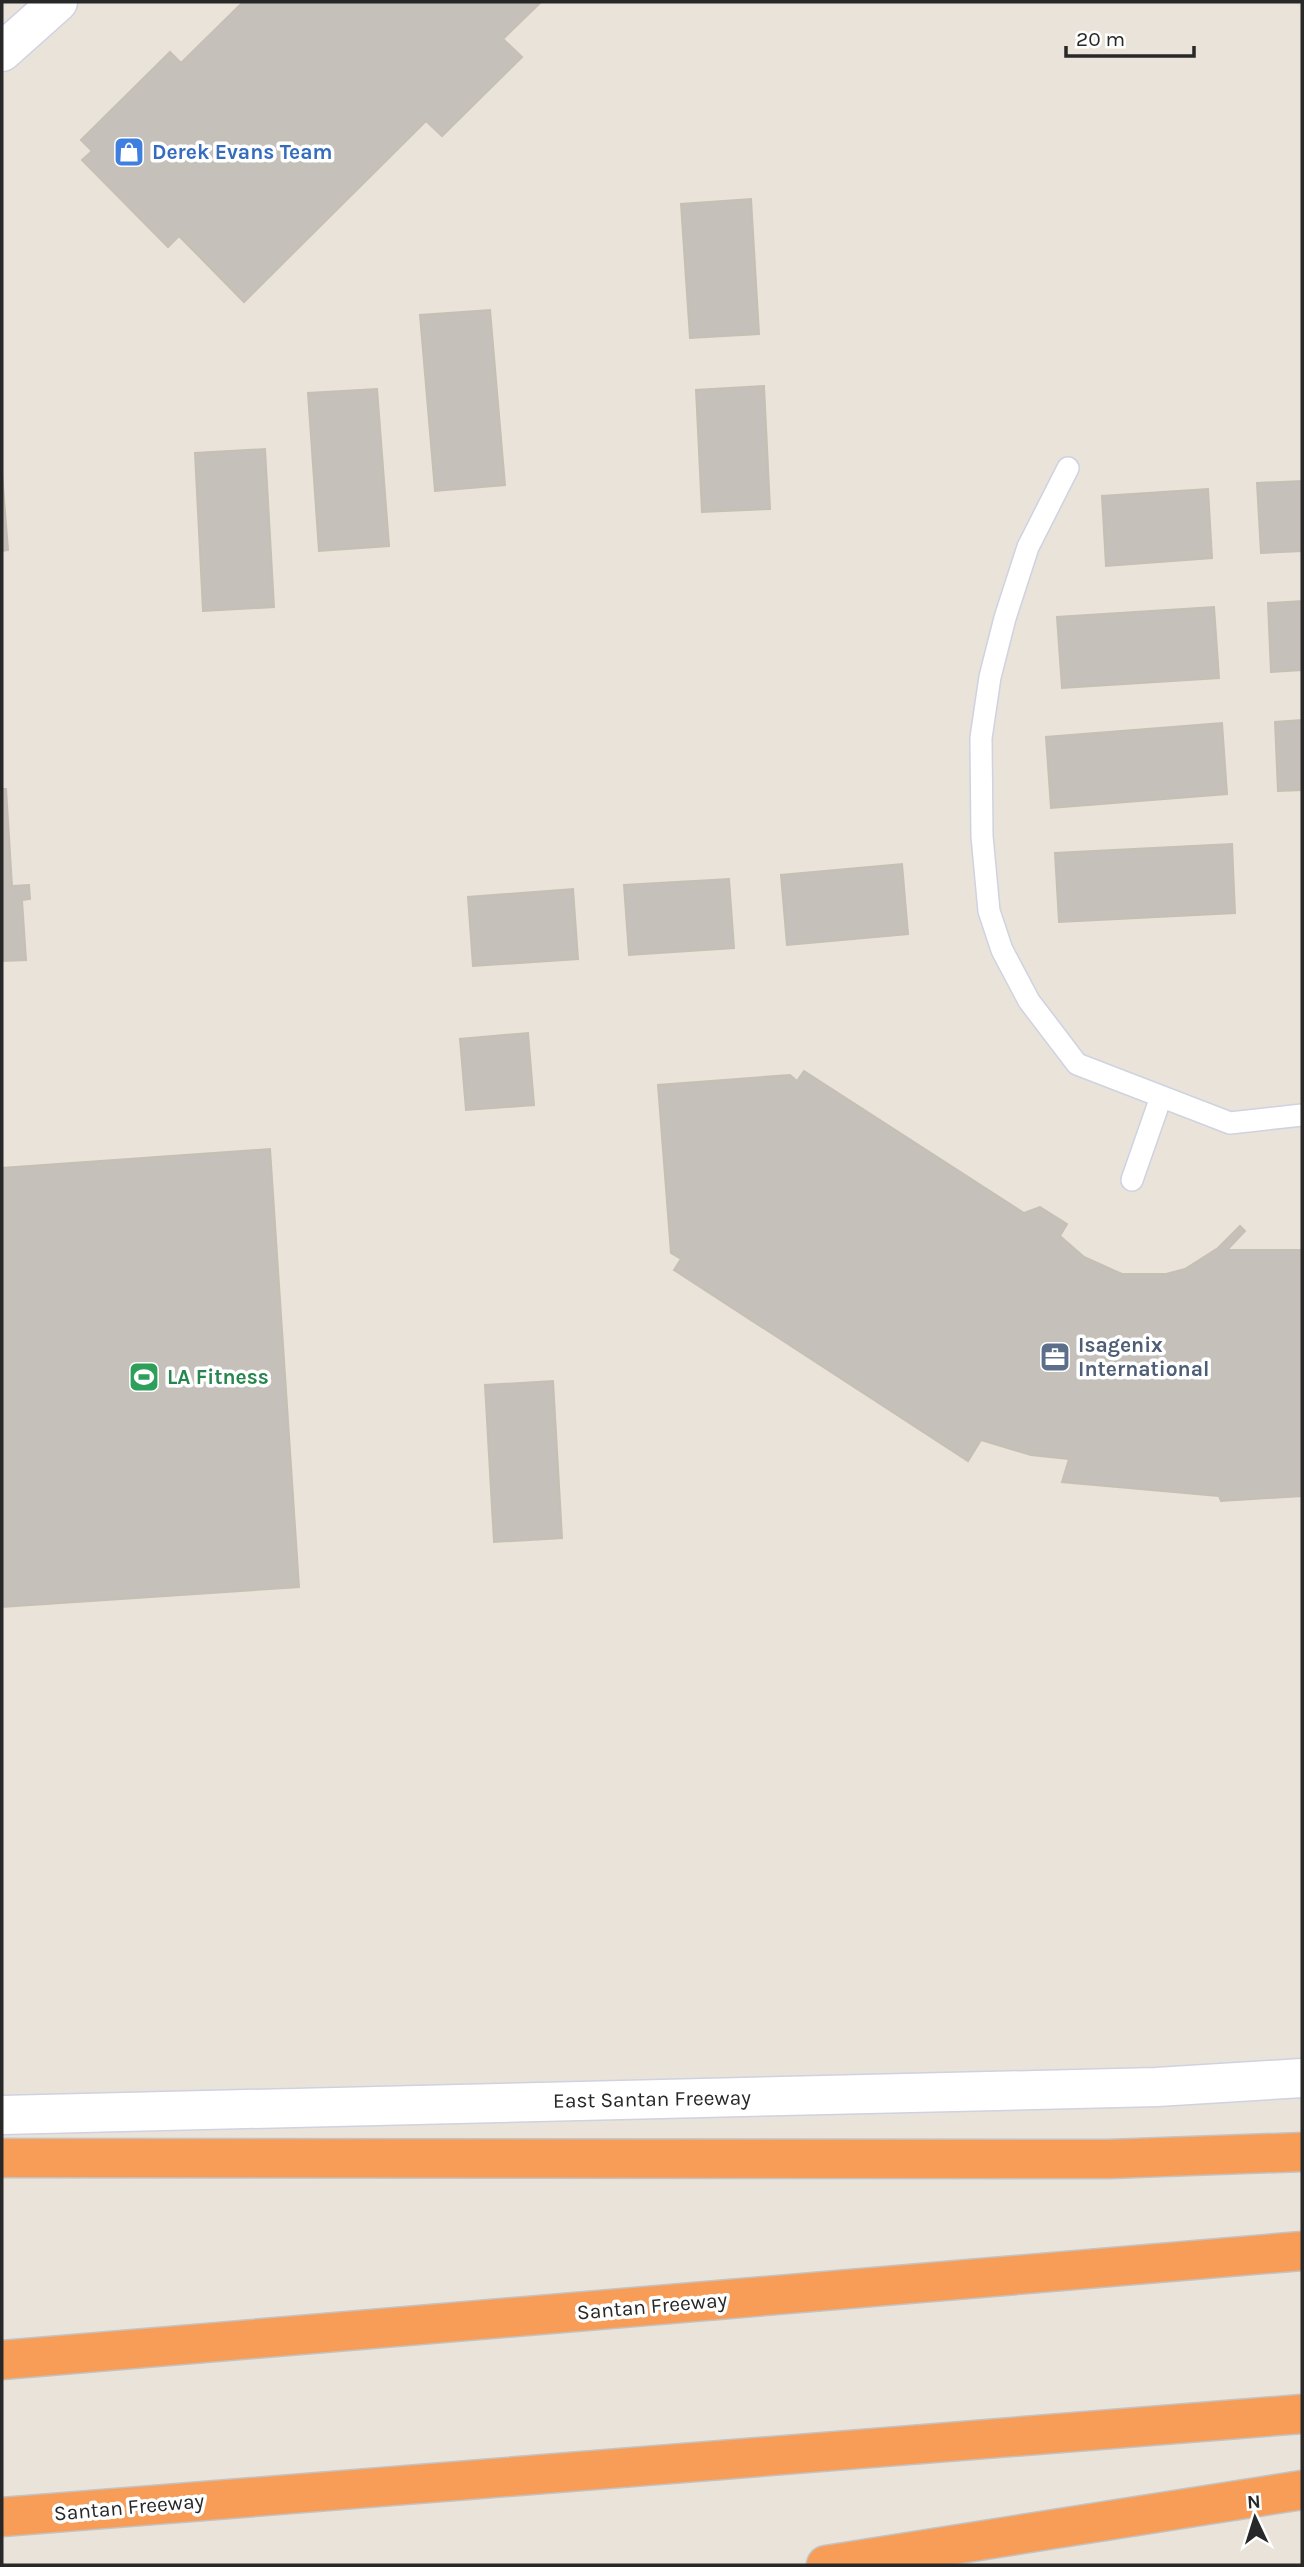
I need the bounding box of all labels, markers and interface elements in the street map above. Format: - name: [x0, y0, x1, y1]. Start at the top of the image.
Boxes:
- scale bar: [1066, 14, 1194, 58]
- text: 20 m: [1076, 27, 1125, 51]
- shop icon: Derek Evans Team: [112, 135, 146, 169]
- place label: Derek Evans Team: [152, 140, 332, 164]
- place label: Isagenix International: [1078, 1333, 1209, 1381]
- office icon: Isagenix International: [1038, 1340, 1072, 1374]
- sports icon: LA Fitness: [127, 1360, 161, 1394]
- place label: LA Fitness: [167, 1365, 269, 1389]
- street label: East Santan Freeway: [553, 2085, 751, 2113]
- street label: Santan Freeway: [576, 2287, 728, 2325]
- north arrow: [1220, 2483, 1290, 2553]
- street label: Santan Freeway: [53, 2488, 205, 2526]
- text: N: [1246, 2491, 1261, 2513]

